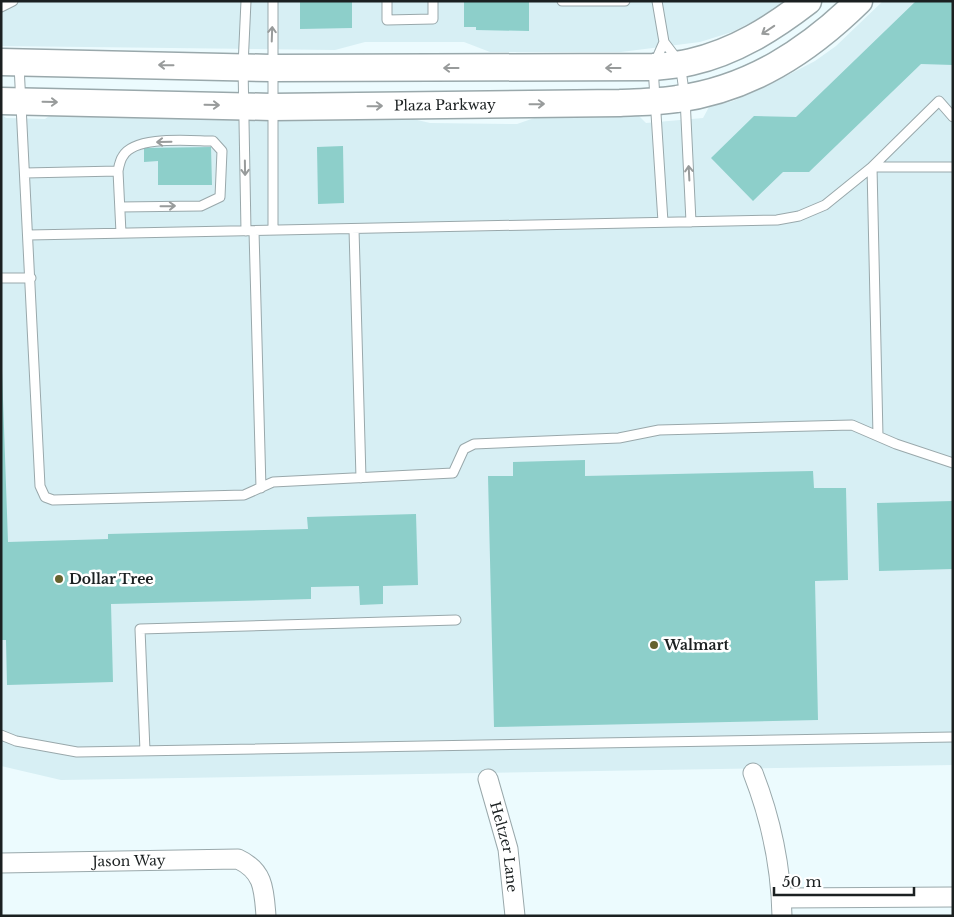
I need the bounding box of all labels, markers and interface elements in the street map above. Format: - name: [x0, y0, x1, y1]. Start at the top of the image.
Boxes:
- one-way arrow: [762, 25, 776, 35]
- one-way arrow: [268, 27, 277, 43]
- one-way arrow: [158, 60, 174, 70]
- one-way arrow: [443, 63, 459, 73]
- one-way arrow: [605, 63, 622, 73]
- street label: Plaza Parkway: [394, 95, 496, 115]
- one-way arrow: [42, 97, 58, 107]
- one-way arrow: [529, 99, 545, 109]
- one-way arrow: [204, 100, 220, 110]
- one-way arrow: [367, 101, 383, 110]
- one-way arrow: [156, 137, 172, 147]
- one-way arrow: [240, 159, 250, 175]
- one-way arrow: [684, 165, 694, 182]
- one-way arrow: [160, 202, 176, 211]
- place label: Dollar Tree: [69, 570, 154, 588]
- marker: Dollar Tree: [53, 573, 65, 585]
- place label: Walmart: [663, 636, 729, 654]
- marker: Walmart: [648, 639, 660, 651]
- street label: Heltzer Lane: [486, 799, 521, 893]
- street label: Jason Way: [90, 851, 166, 870]
- scale bar: [774, 864, 914, 896]
- text: 50 m: [782, 872, 822, 891]

